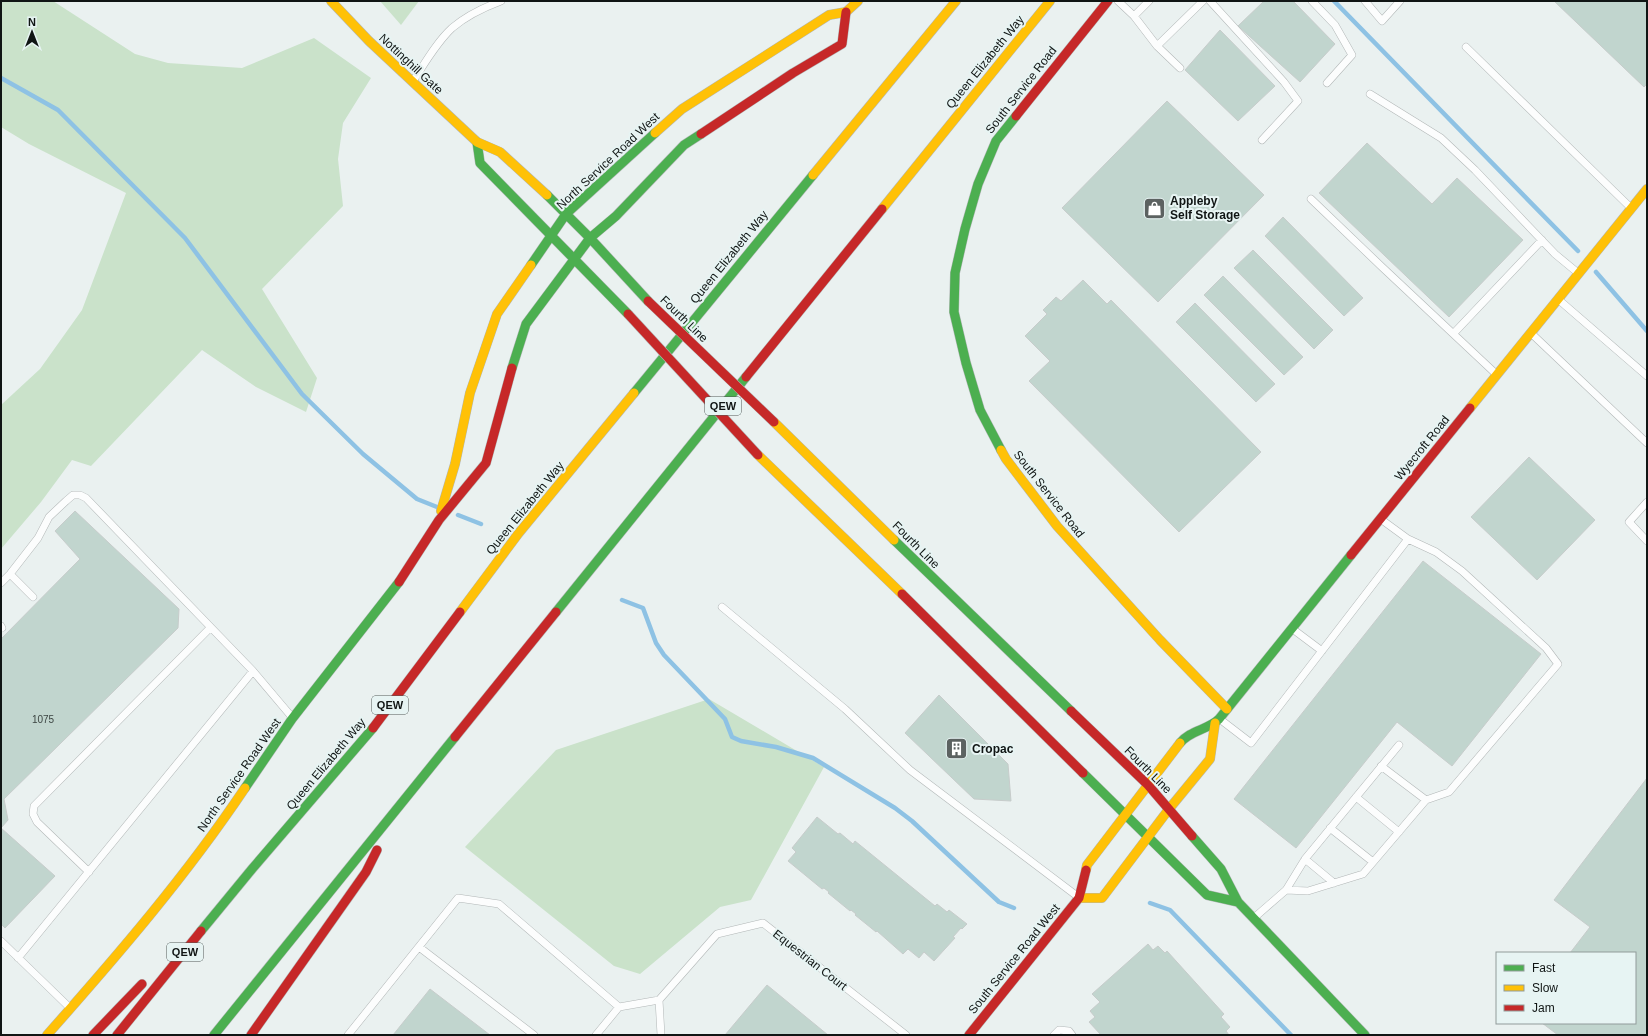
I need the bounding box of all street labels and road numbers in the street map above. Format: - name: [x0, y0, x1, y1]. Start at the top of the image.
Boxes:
- street label: Queen Elizabeth Way: [943, 13, 1027, 111]
- street label: Nottinghill Gate: [376, 31, 446, 97]
- street label: South Service Road: [983, 44, 1059, 136]
- street label: North Service Road West: [554, 109, 663, 212]
- street label: Queen Elizabeth Way: [687, 208, 771, 306]
- street label: Fourth Line: [657, 293, 711, 345]
- road number: QEW: [705, 397, 741, 415]
- street label: Wyecroft Road: [1392, 413, 1452, 483]
- street label: South Service Road: [1011, 448, 1087, 540]
- street label: Queen Elizabeth Way: [483, 459, 567, 557]
- street label: Fourth Line: [890, 519, 943, 572]
- road number: QEW: [372, 696, 408, 714]
- street label: North Service Road West: [195, 715, 284, 834]
- street label: Queen Elizabeth Way: [283, 715, 369, 813]
- street label: Fourth Line: [1122, 744, 1175, 797]
- street label: South Service Road West: [965, 901, 1063, 1017]
- street label: Equestrian Court: [770, 927, 850, 994]
- road number: QEW: [167, 943, 203, 961]

